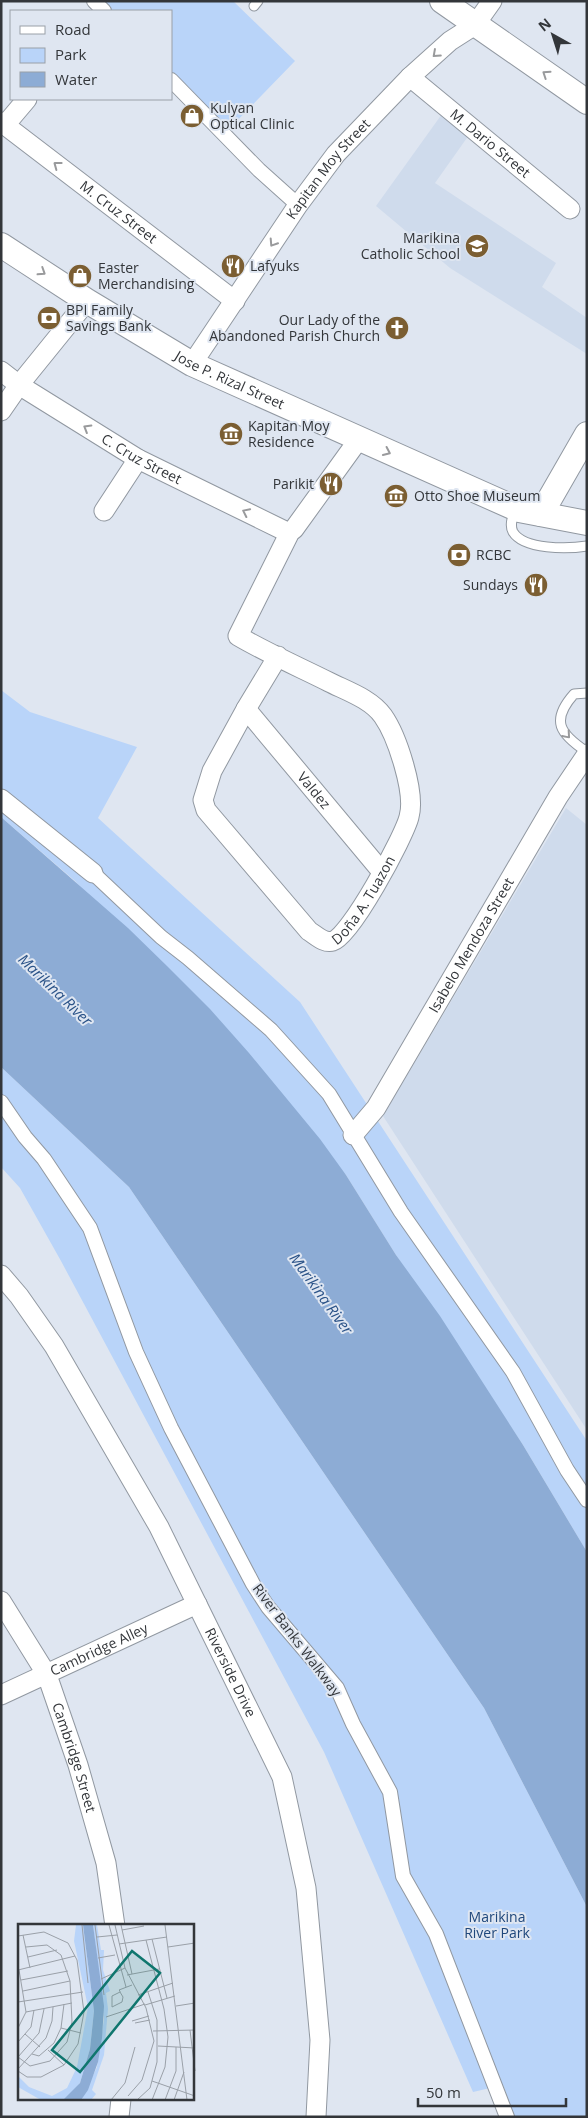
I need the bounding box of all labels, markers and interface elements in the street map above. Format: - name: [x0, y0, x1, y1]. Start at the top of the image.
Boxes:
- legend: [10, 10, 172, 100]
- north arrow: [528, 10, 578, 60]
- text: N: [534, 14, 555, 35]
- text: Road: [55, 19, 91, 39]
- text: Park: [55, 44, 86, 64]
- one-way arrow: [432, 48, 441, 57]
- text: Water: [55, 69, 97, 89]
- one-way arrow: [543, 71, 552, 80]
- place label: Kulyan Optical Clinic: [210, 98, 295, 133]
- shop icon: Kulyan Optical Clinic: [179, 103, 205, 129]
- street label: M. Dario Street: [447, 104, 535, 181]
- street label: Kapitan Moy Street: [281, 114, 374, 223]
- one-way arrow: [54, 163, 63, 171]
- street label: M. Cruz Street: [76, 176, 161, 247]
- place label: Marikina Catholic School: [361, 228, 460, 263]
- school or university icon: Marikina Catholic School: [464, 233, 490, 259]
- one-way arrow: [270, 237, 280, 246]
- restaurant icon: Lafyuks: [220, 253, 246, 279]
- place label: Lafyuks: [250, 256, 300, 275]
- place label: Easter Merchandising: [98, 258, 195, 293]
- shop icon: Easter Merchandising: [67, 263, 93, 289]
- one-way arrow: [37, 266, 46, 275]
- place label: BPI Family Savings Bank: [66, 300, 152, 335]
- bank icon: BPI Family Savings Bank: [36, 305, 62, 331]
- place label: Our Lady of the Abandoned Parish Church: [209, 310, 380, 345]
- church icon: Our Lady of the Abandoned Parish Church: [384, 315, 410, 341]
- street label: Jose P. Rizal Street: [170, 345, 288, 413]
- place label: Kapitan Moy Residence: [248, 416, 330, 451]
- museum icon: Kapitan Moy Residence: [218, 421, 244, 447]
- one-way arrow: [83, 424, 92, 434]
- street label: C. Cruz Street: [98, 429, 185, 488]
- one-way arrow: [382, 446, 391, 456]
- restaurant icon: Parikit: [318, 471, 344, 497]
- place label: Parikit: [273, 474, 314, 493]
- museum icon: Otto Shoe Museum: [383, 483, 409, 509]
- place label: Otto Shoe Museum: [414, 486, 540, 505]
- one-way arrow: [242, 508, 251, 518]
- bank icon: RCBC: [446, 542, 472, 568]
- place label: RCBC: [476, 545, 512, 564]
- restaurant icon: Sundays: [523, 572, 549, 598]
- place label: Sundays: [463, 575, 518, 594]
- one-way arrow: [561, 729, 570, 738]
- street label: Valdez: [293, 768, 336, 813]
- street label: Doña A. Tuazon: [327, 852, 399, 949]
- street label: Isabelo Mendoza Street: [424, 874, 518, 1016]
- water label: Marikina River: [14, 949, 98, 1030]
- water label: Marikina River: [286, 1249, 359, 1339]
- street label: River Banks Walkway: [249, 1579, 347, 1701]
- street label: Cambridge Alley: [47, 1618, 152, 1680]
- street label: Riverside Drive: [201, 1624, 261, 1720]
- street label: Cambridge Street: [48, 1700, 101, 1814]
- park label: Marikina River Park: [464, 1907, 530, 1942]
- inset map: [18, 1924, 194, 2100]
- scale bar: [418, 2076, 566, 2108]
- text: 50 m: [426, 2082, 461, 2102]

